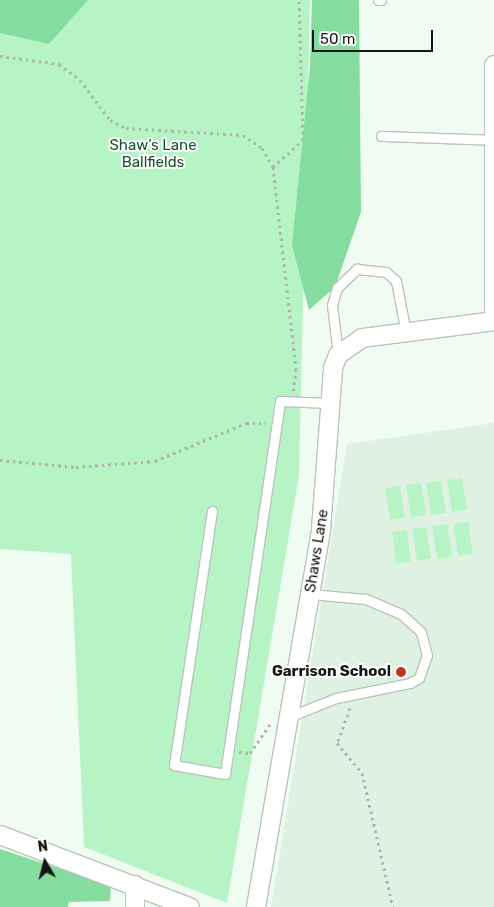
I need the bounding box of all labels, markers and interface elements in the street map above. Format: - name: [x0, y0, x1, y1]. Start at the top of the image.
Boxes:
- scale bar: [314, 20, 435, 52]
- text: 50 m: [320, 30, 355, 48]
- park label: Shaw’s Lane Ballfields: [109, 136, 197, 171]
- street label: Shaws Lane: [302, 508, 332, 594]
- place label: Garrison School: [272, 663, 391, 681]
- marker: Garrison School: [395, 666, 407, 678]
- north arrow: [20, 837, 70, 887]
- text: N: [37, 838, 49, 856]

